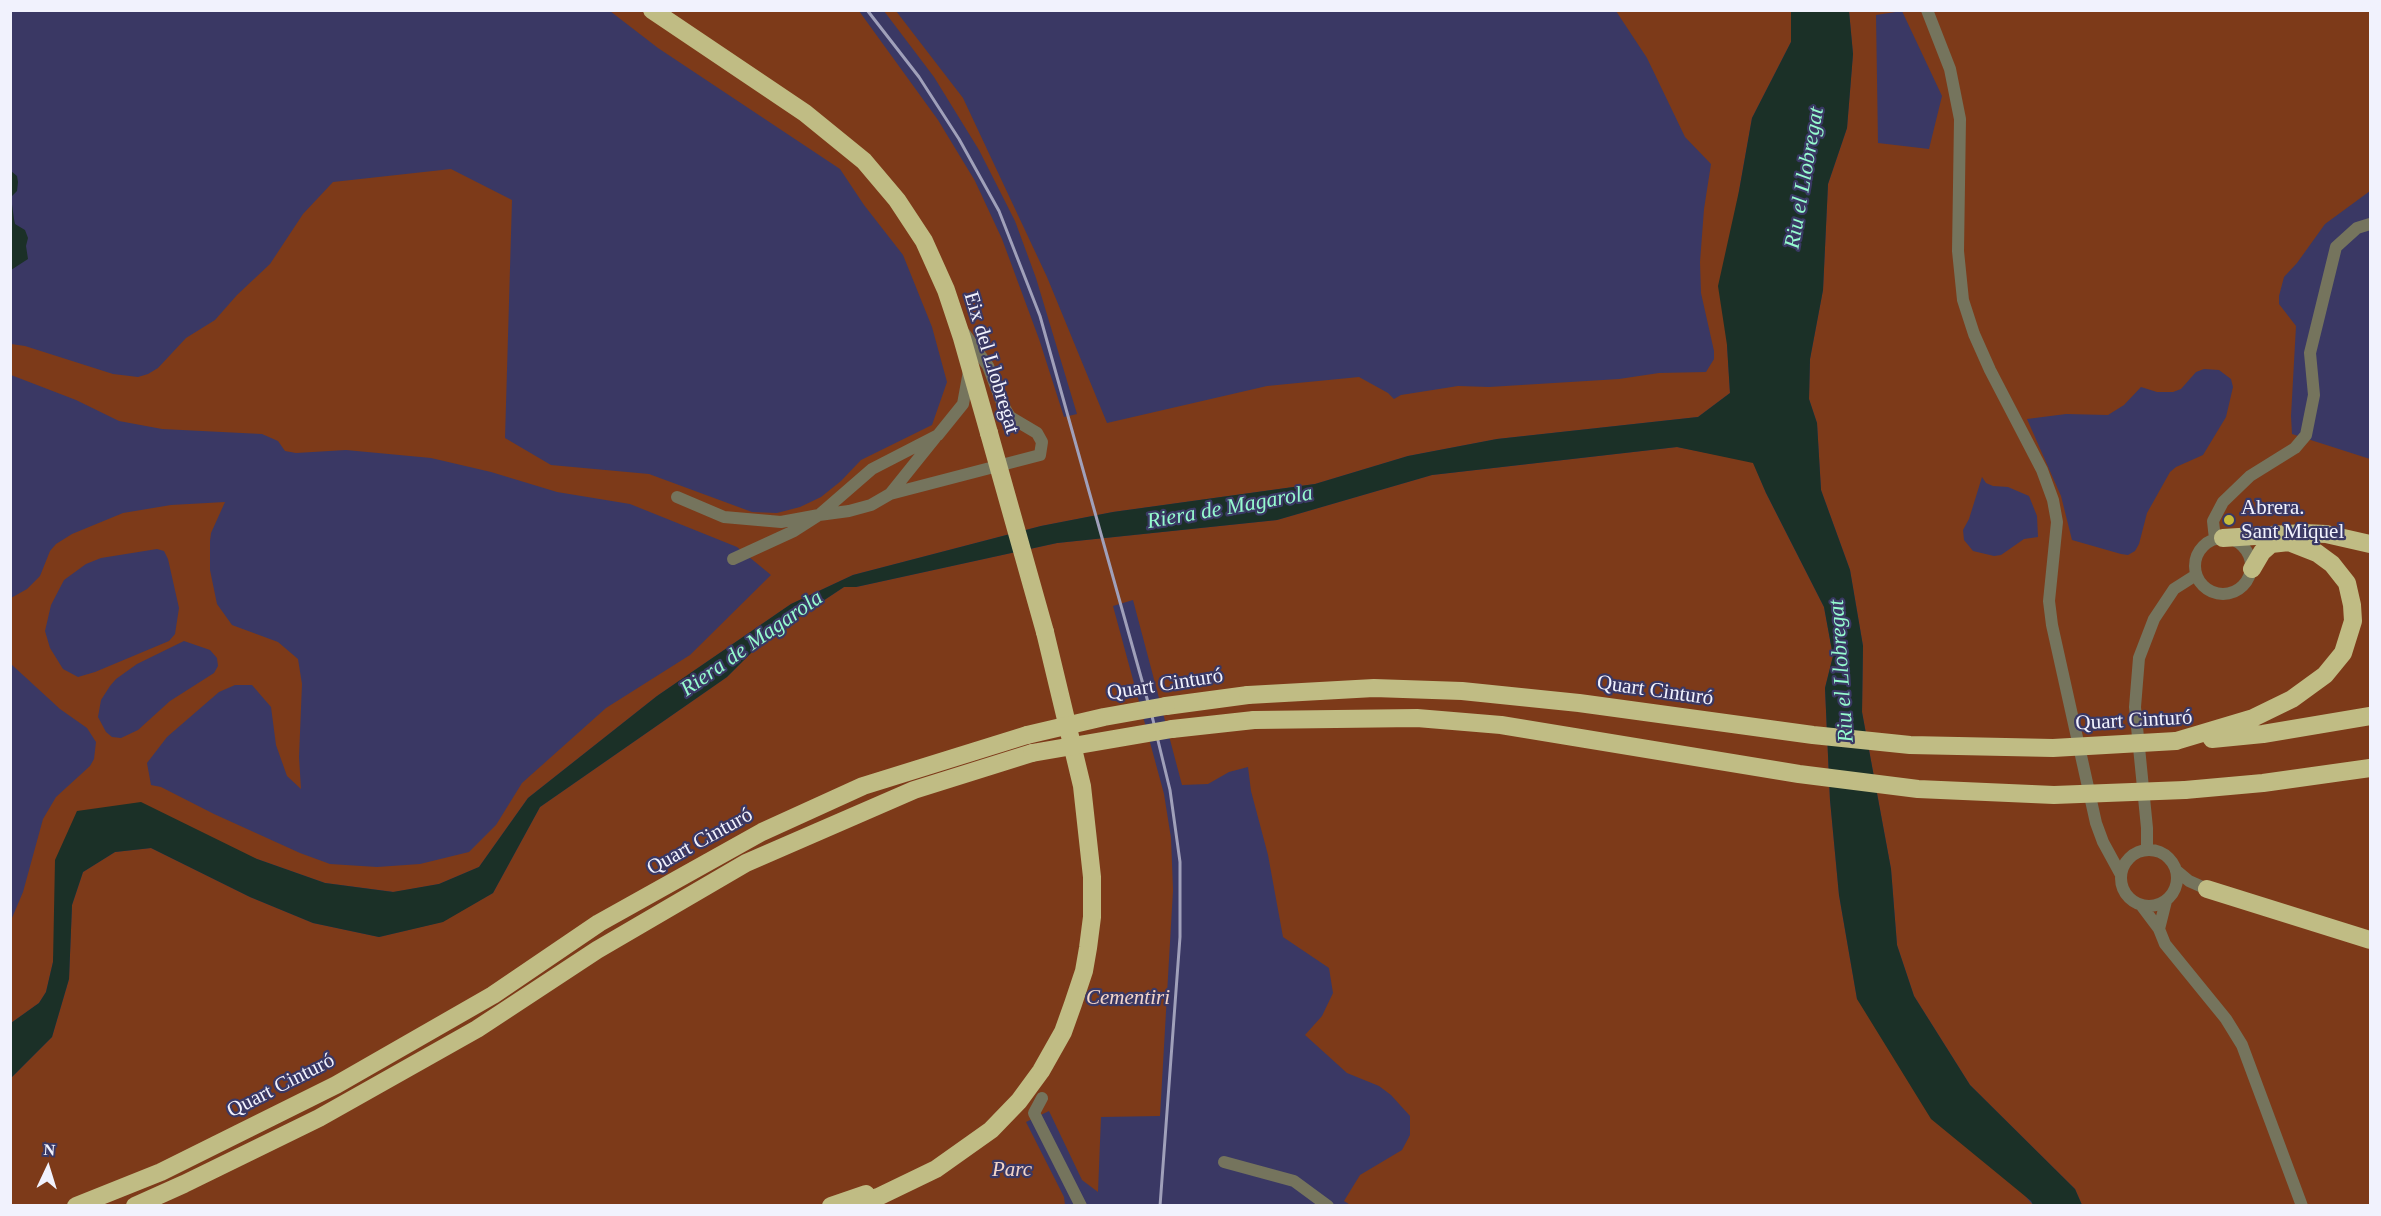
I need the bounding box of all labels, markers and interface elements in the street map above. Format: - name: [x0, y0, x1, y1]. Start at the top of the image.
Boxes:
- water label: Riu el Llobregat: [1780, 105, 1830, 251]
- street label: Eix del Llobregat: [957, 289, 1025, 437]
- water label: Riera de Magarola: [1145, 480, 1315, 536]
- place label: Abrera. Sant Miquel: [2241, 495, 2344, 545]
- marker: Abrera. Sant Miquel: [2222, 513, 2236, 527]
- water label: Riera de Magarola: [676, 585, 828, 703]
- water label: Riu el Llobregat: [1824, 599, 1860, 743]
- street label: Quart Cinturó: [1105, 663, 1225, 707]
- street label: Quart Cinturó: [1595, 670, 1715, 712]
- street label: Quart Cinturó: [2075, 705, 2193, 737]
- street label: Quart Cinturó: [643, 803, 757, 881]
- park label: Cementiri: [1086, 985, 1170, 1011]
- street label: Quart Cinturó: [223, 1048, 339, 1124]
- north arrow: [18, 1138, 78, 1198]
- text: N: [43, 1141, 56, 1158]
- park label: Parc: [992, 1157, 1032, 1183]

